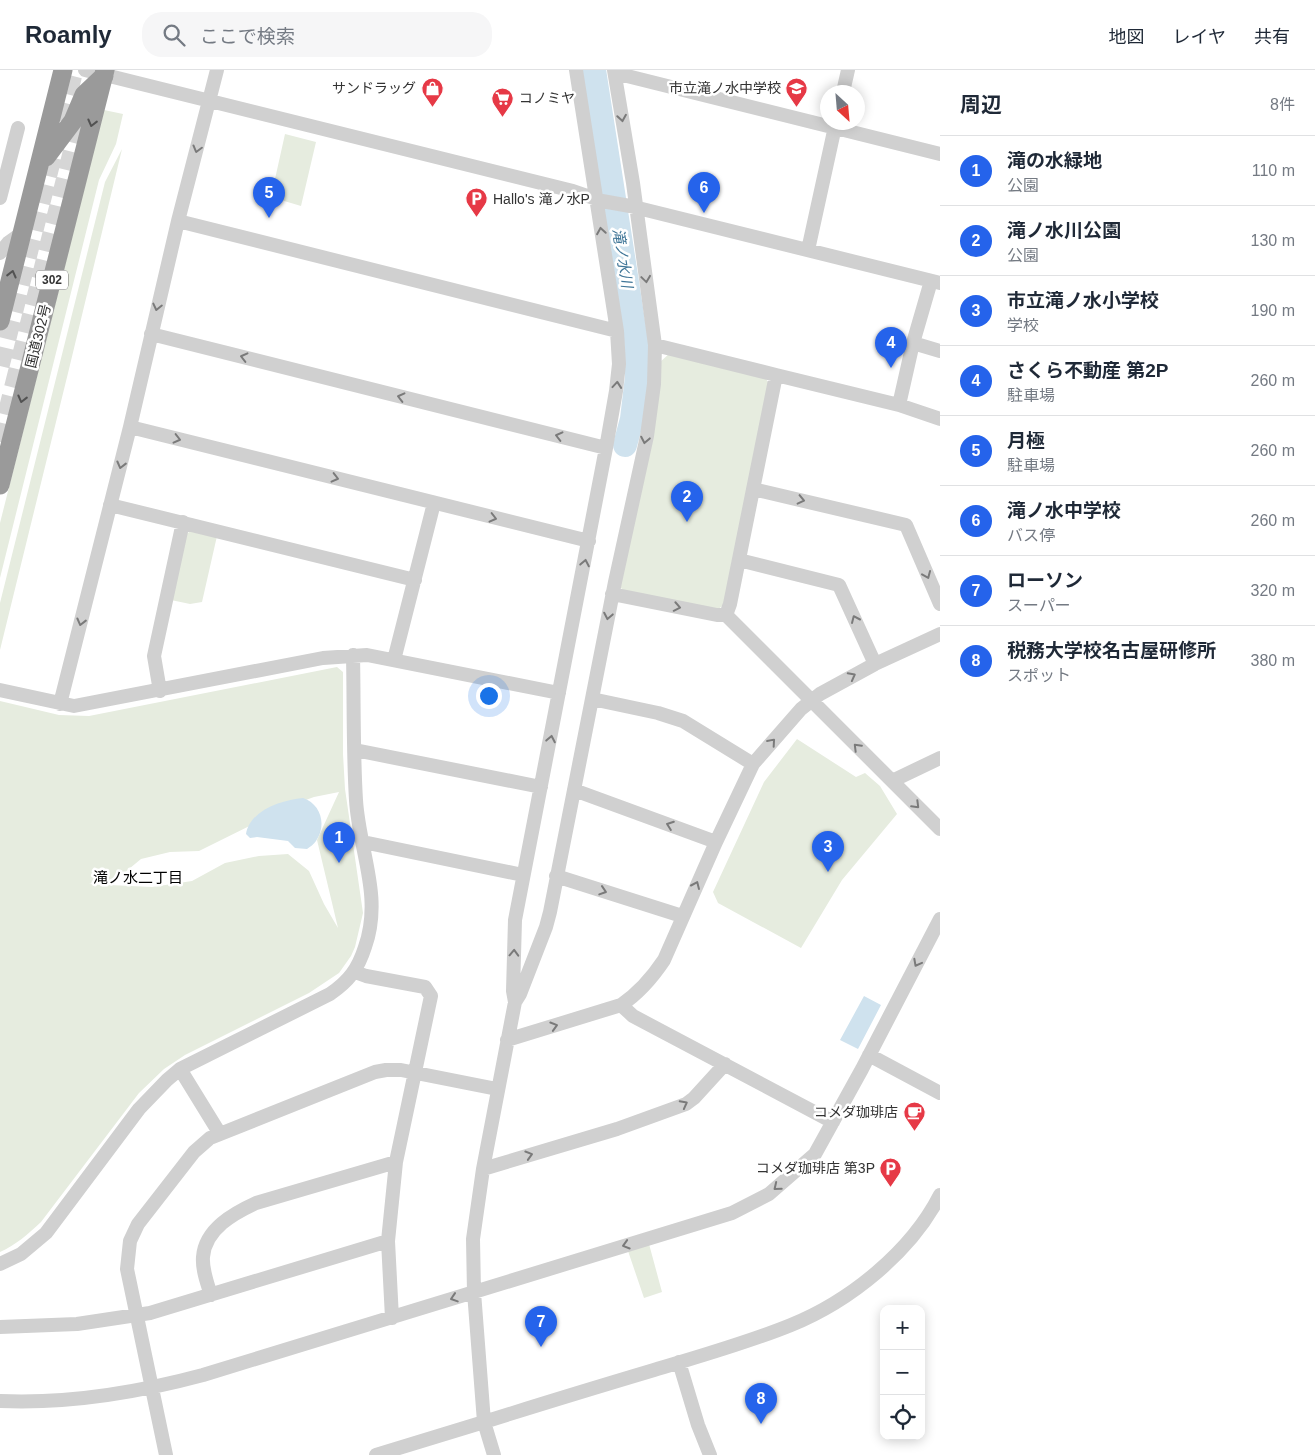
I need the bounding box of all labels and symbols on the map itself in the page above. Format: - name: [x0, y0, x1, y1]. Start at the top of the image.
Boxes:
- shop icon: サンドラッグ: [420, 76, 444, 107]
- school or university icon: 市立滝ノ水中学校: [785, 76, 809, 107]
- place label: サンドラッグ: [332, 80, 416, 96]
- place label: 市立滝ノ水中学校: [669, 80, 781, 96]
- north arrow: [820, 85, 865, 130]
- supermarket icon: コノミヤ: [491, 86, 515, 117]
- place label: コノミヤ: [519, 90, 575, 106]
- one-way arrow: [617, 114, 627, 122]
- one-way arrow: [87, 119, 98, 128]
- one-way arrow: [192, 145, 203, 153]
- pin: 6: [688, 172, 720, 213]
- pin: 5: [253, 177, 285, 218]
- parking icon: Hallo's 滝ノ水P: [465, 187, 489, 218]
- place label: Hallo's 滝ノ水P: [493, 191, 590, 207]
- one-way arrow: [596, 227, 607, 235]
- water label: 滝ノ水川: [610, 227, 636, 291]
- one-way arrow: [6, 269, 17, 278]
- road number: 302: [36, 270, 68, 290]
- one-way arrow: [640, 274, 650, 283]
- street label: 国道302号: [22, 302, 54, 370]
- one-way arrow: [152, 302, 163, 311]
- pin: 4: [875, 327, 907, 368]
- one-way arrow: [240, 353, 248, 363]
- one-way arrow: [611, 381, 622, 389]
- one-way arrow: [397, 392, 406, 403]
- one-way arrow: [17, 395, 28, 404]
- one-way arrow: [555, 432, 563, 442]
- one-way arrow: [173, 433, 182, 444]
- one-way arrow: [641, 436, 651, 444]
- one-way arrow: [116, 460, 126, 468]
- one-way arrow: [331, 473, 339, 483]
- pin: 2: [671, 481, 703, 522]
- one-way arrow: [796, 494, 805, 505]
- one-way arrow: [488, 512, 497, 523]
- one-way arrow: [579, 558, 589, 567]
- one-way arrow: [921, 570, 932, 579]
- one-way arrow: [673, 601, 682, 612]
- one-way arrow: [603, 612, 614, 620]
- one-way arrow: [850, 615, 861, 624]
- one-way arrow: [76, 618, 87, 627]
- one-way arrow: [847, 672, 856, 682]
- your location: [476, 683, 502, 709]
- one-way arrow: [545, 735, 555, 744]
- one-way arrow: [766, 739, 775, 748]
- one-way arrow: [854, 744, 863, 753]
- one-way arrow: [910, 799, 919, 808]
- one-way arrow: [666, 821, 675, 831]
- pin: 1: [323, 822, 355, 863]
- pin: 3: [812, 831, 844, 872]
- district label: 滝ノ水二丁目: [93, 869, 183, 886]
- one-way arrow: [690, 881, 701, 890]
- one-way arrow: [598, 885, 606, 895]
- one-way arrow: [509, 949, 519, 957]
- one-way arrow: [913, 957, 923, 966]
- one-way arrow: [549, 1022, 557, 1032]
- one-way arrow: [678, 1100, 687, 1110]
- cafe icon: コメダ珈琲店: [902, 1100, 926, 1131]
- place label: コメダ珈琲店: [814, 1104, 898, 1120]
- one-way arrow: [525, 1150, 533, 1160]
- parking icon: コメダ珈琲店 第3P: [879, 1156, 903, 1187]
- place label: コメダ珈琲店 第3P: [756, 1160, 875, 1176]
- one-way arrow: [774, 1182, 783, 1190]
- one-way arrow: [623, 1239, 631, 1249]
- one-way arrow: [451, 1293, 459, 1303]
- pin: 7: [525, 1306, 557, 1347]
- pin: 8: [745, 1383, 777, 1424]

